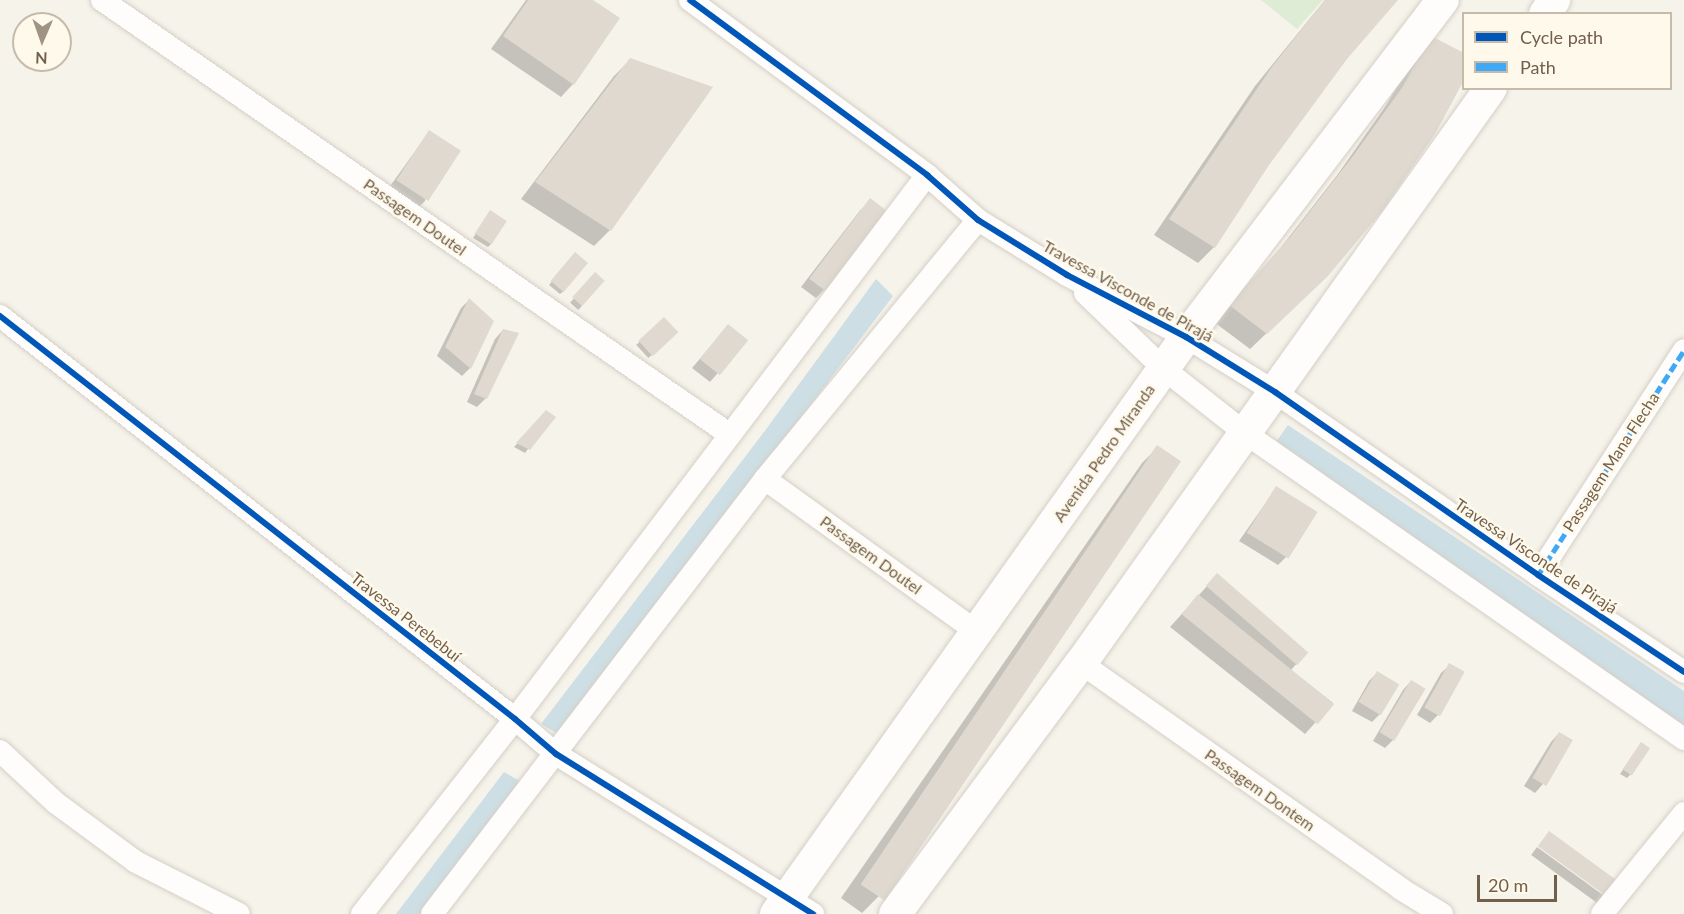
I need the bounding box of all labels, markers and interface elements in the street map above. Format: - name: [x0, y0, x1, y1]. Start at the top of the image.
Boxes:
- north arrow: [12, 12, 72, 72]
- legend: [1462, 12, 1672, 90]
- text: Cycle path: [1520, 26, 1603, 48]
- text: N: [35, 49, 48, 68]
- text: Path: [1520, 56, 1556, 78]
- street label: Passagem Doutel: [360, 174, 470, 260]
- street label: Travessa Visconde de Pirajá: [1039, 236, 1217, 346]
- street label: Avenida Pedro Miranda: [1049, 380, 1159, 526]
- street label: Passagem Mana Flecha: [1559, 389, 1663, 535]
- street label: Travessa Visconde de Pirajá: [1451, 494, 1621, 618]
- street label: Passagem Doutel: [816, 512, 926, 598]
- street label: Travessa Perebebuí: [347, 568, 465, 666]
- street label: Passagem Dontem: [1201, 745, 1319, 835]
- scale bar: [1480, 863, 1560, 901]
- text: 20 m: [1488, 874, 1528, 896]

